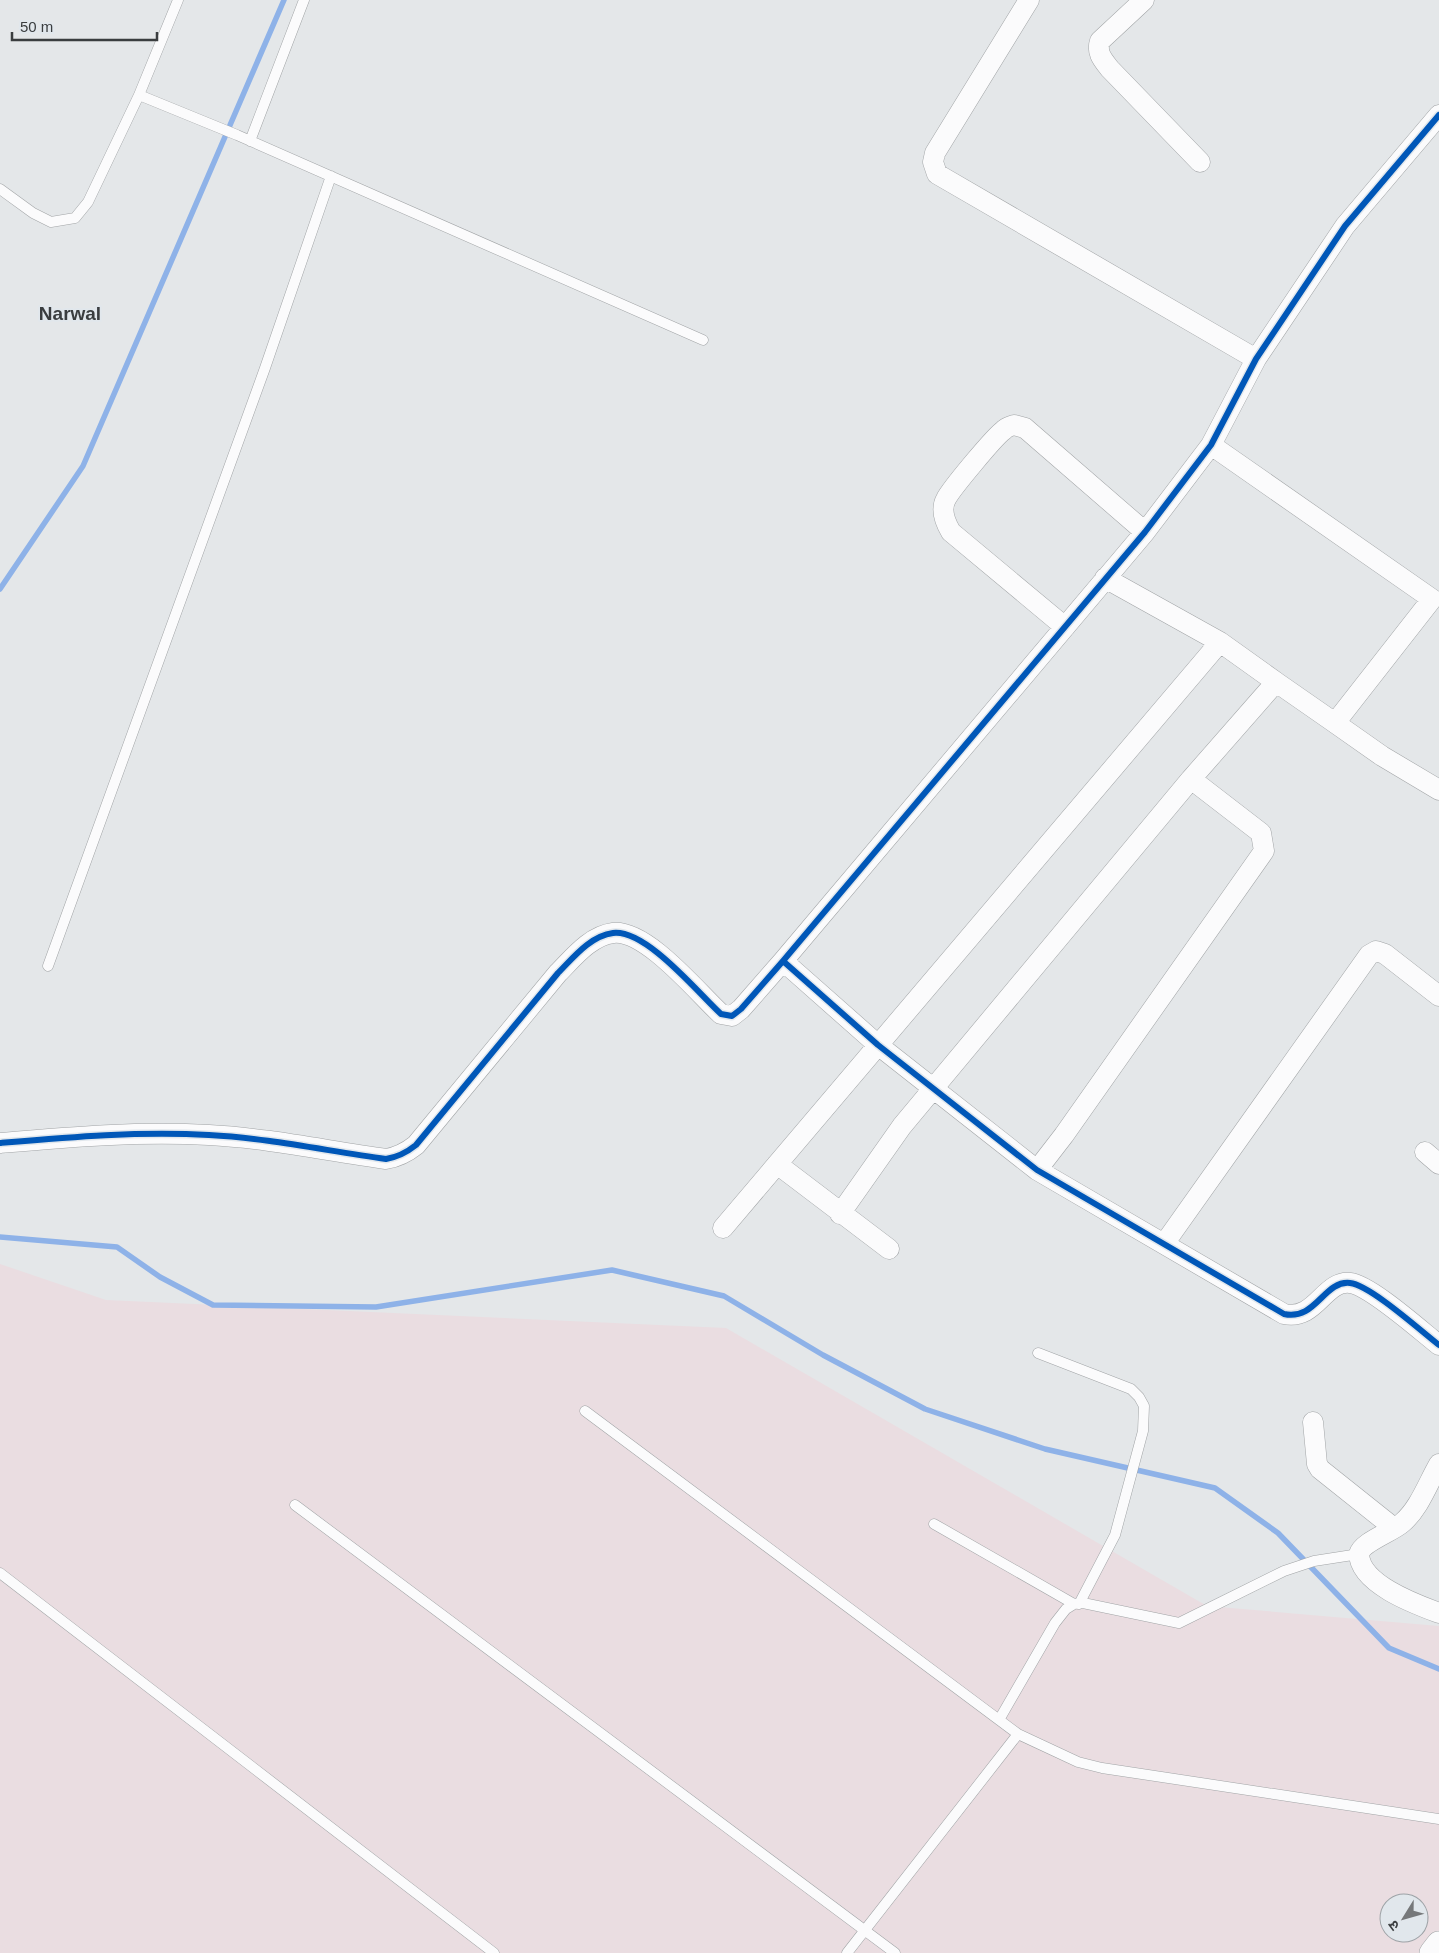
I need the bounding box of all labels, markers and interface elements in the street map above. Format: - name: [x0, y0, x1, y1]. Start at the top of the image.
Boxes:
- scale bar: [12, 10, 158, 42]
- text: 50 m: [20, 18, 53, 35]
- district label: Narwal: [39, 303, 101, 324]
- north arrow: [1379, 1893, 1429, 1943]
- text: उ: [1384, 1917, 1402, 1934]

